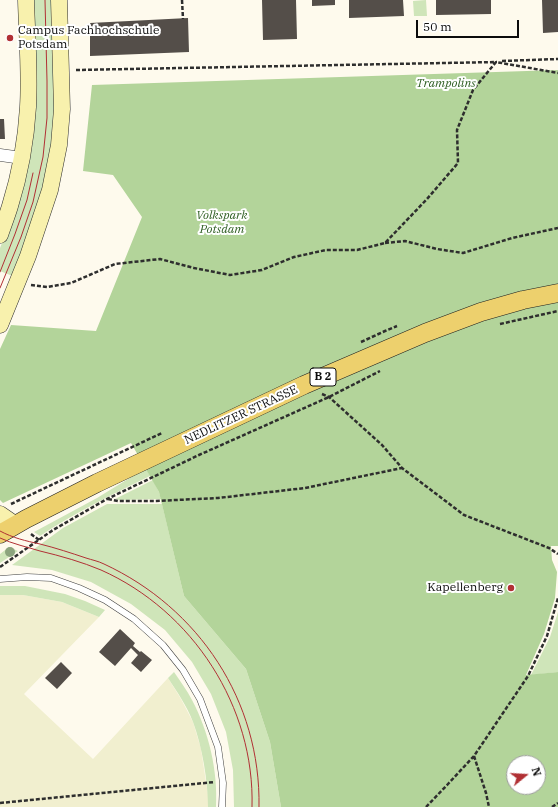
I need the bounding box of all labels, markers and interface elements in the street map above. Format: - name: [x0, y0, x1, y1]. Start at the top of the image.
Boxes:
- scale bar: [418, 12, 521, 38]
- text: 50 m: [423, 19, 452, 34]
- place label: Campus Fachhochschule Potsdam: [18, 24, 159, 52]
- marker: Campus Fachhochschule Potsdam: [5, 33, 15, 43]
- park label: Trampolins: [416, 77, 476, 91]
- park label: Volkspark Potsdam: [196, 209, 248, 237]
- road number: B 2: [310, 368, 336, 386]
- street label: NEDLITZER STRASSE: [182, 382, 300, 448]
- place label: Kapellenberg: [427, 581, 503, 595]
- marker: Kapellenberg: [506, 583, 516, 593]
- north arrow: [506, 755, 546, 795]
- text: N: [528, 765, 544, 778]

